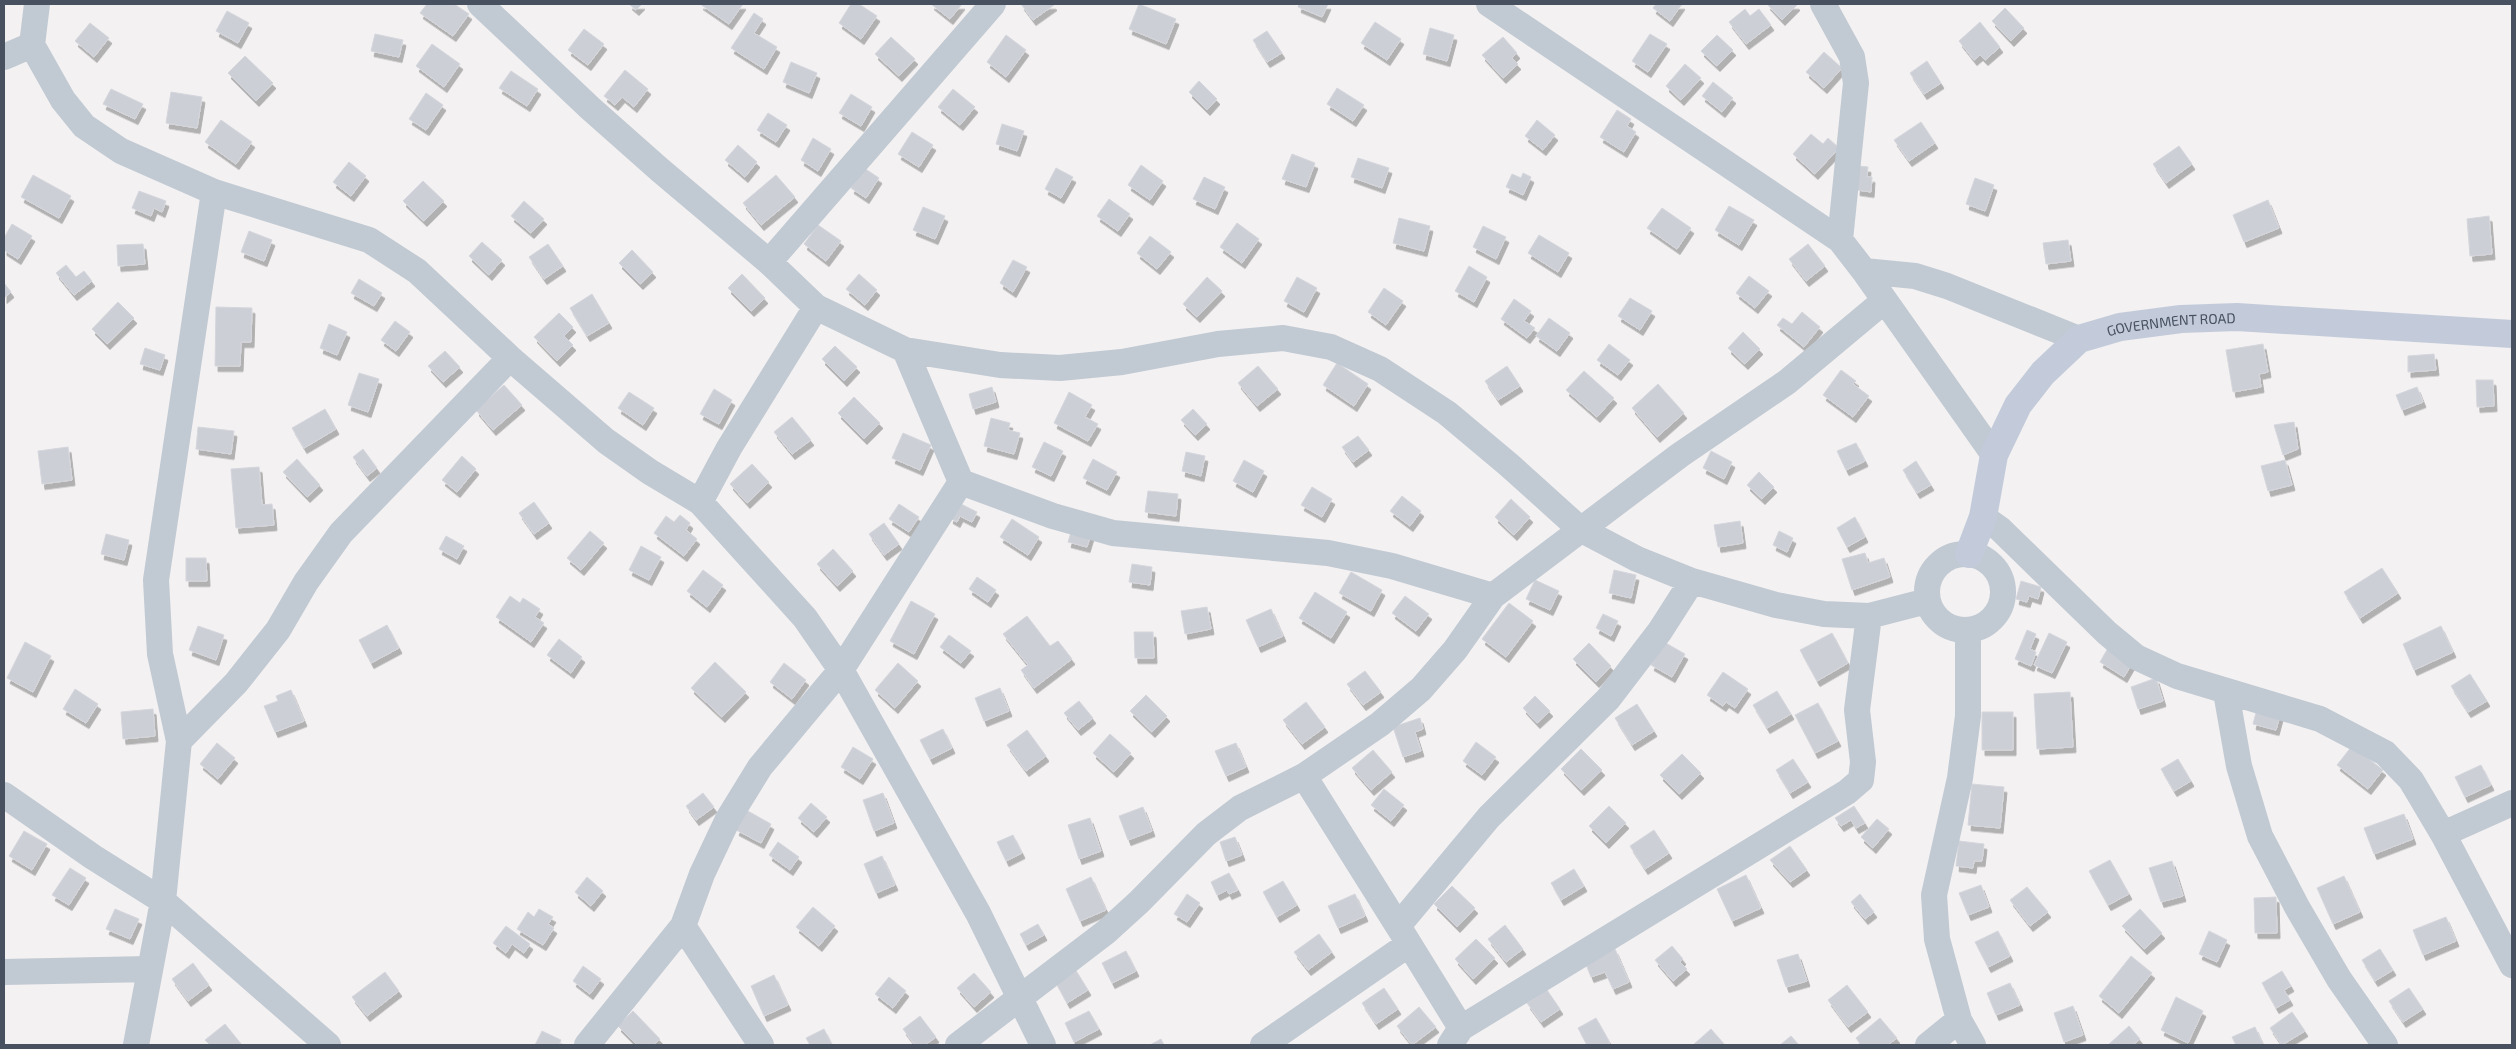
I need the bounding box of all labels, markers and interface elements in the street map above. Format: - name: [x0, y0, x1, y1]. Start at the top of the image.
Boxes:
- street label: GOVERNMENT ROAD: [2104, 309, 2236, 339]

